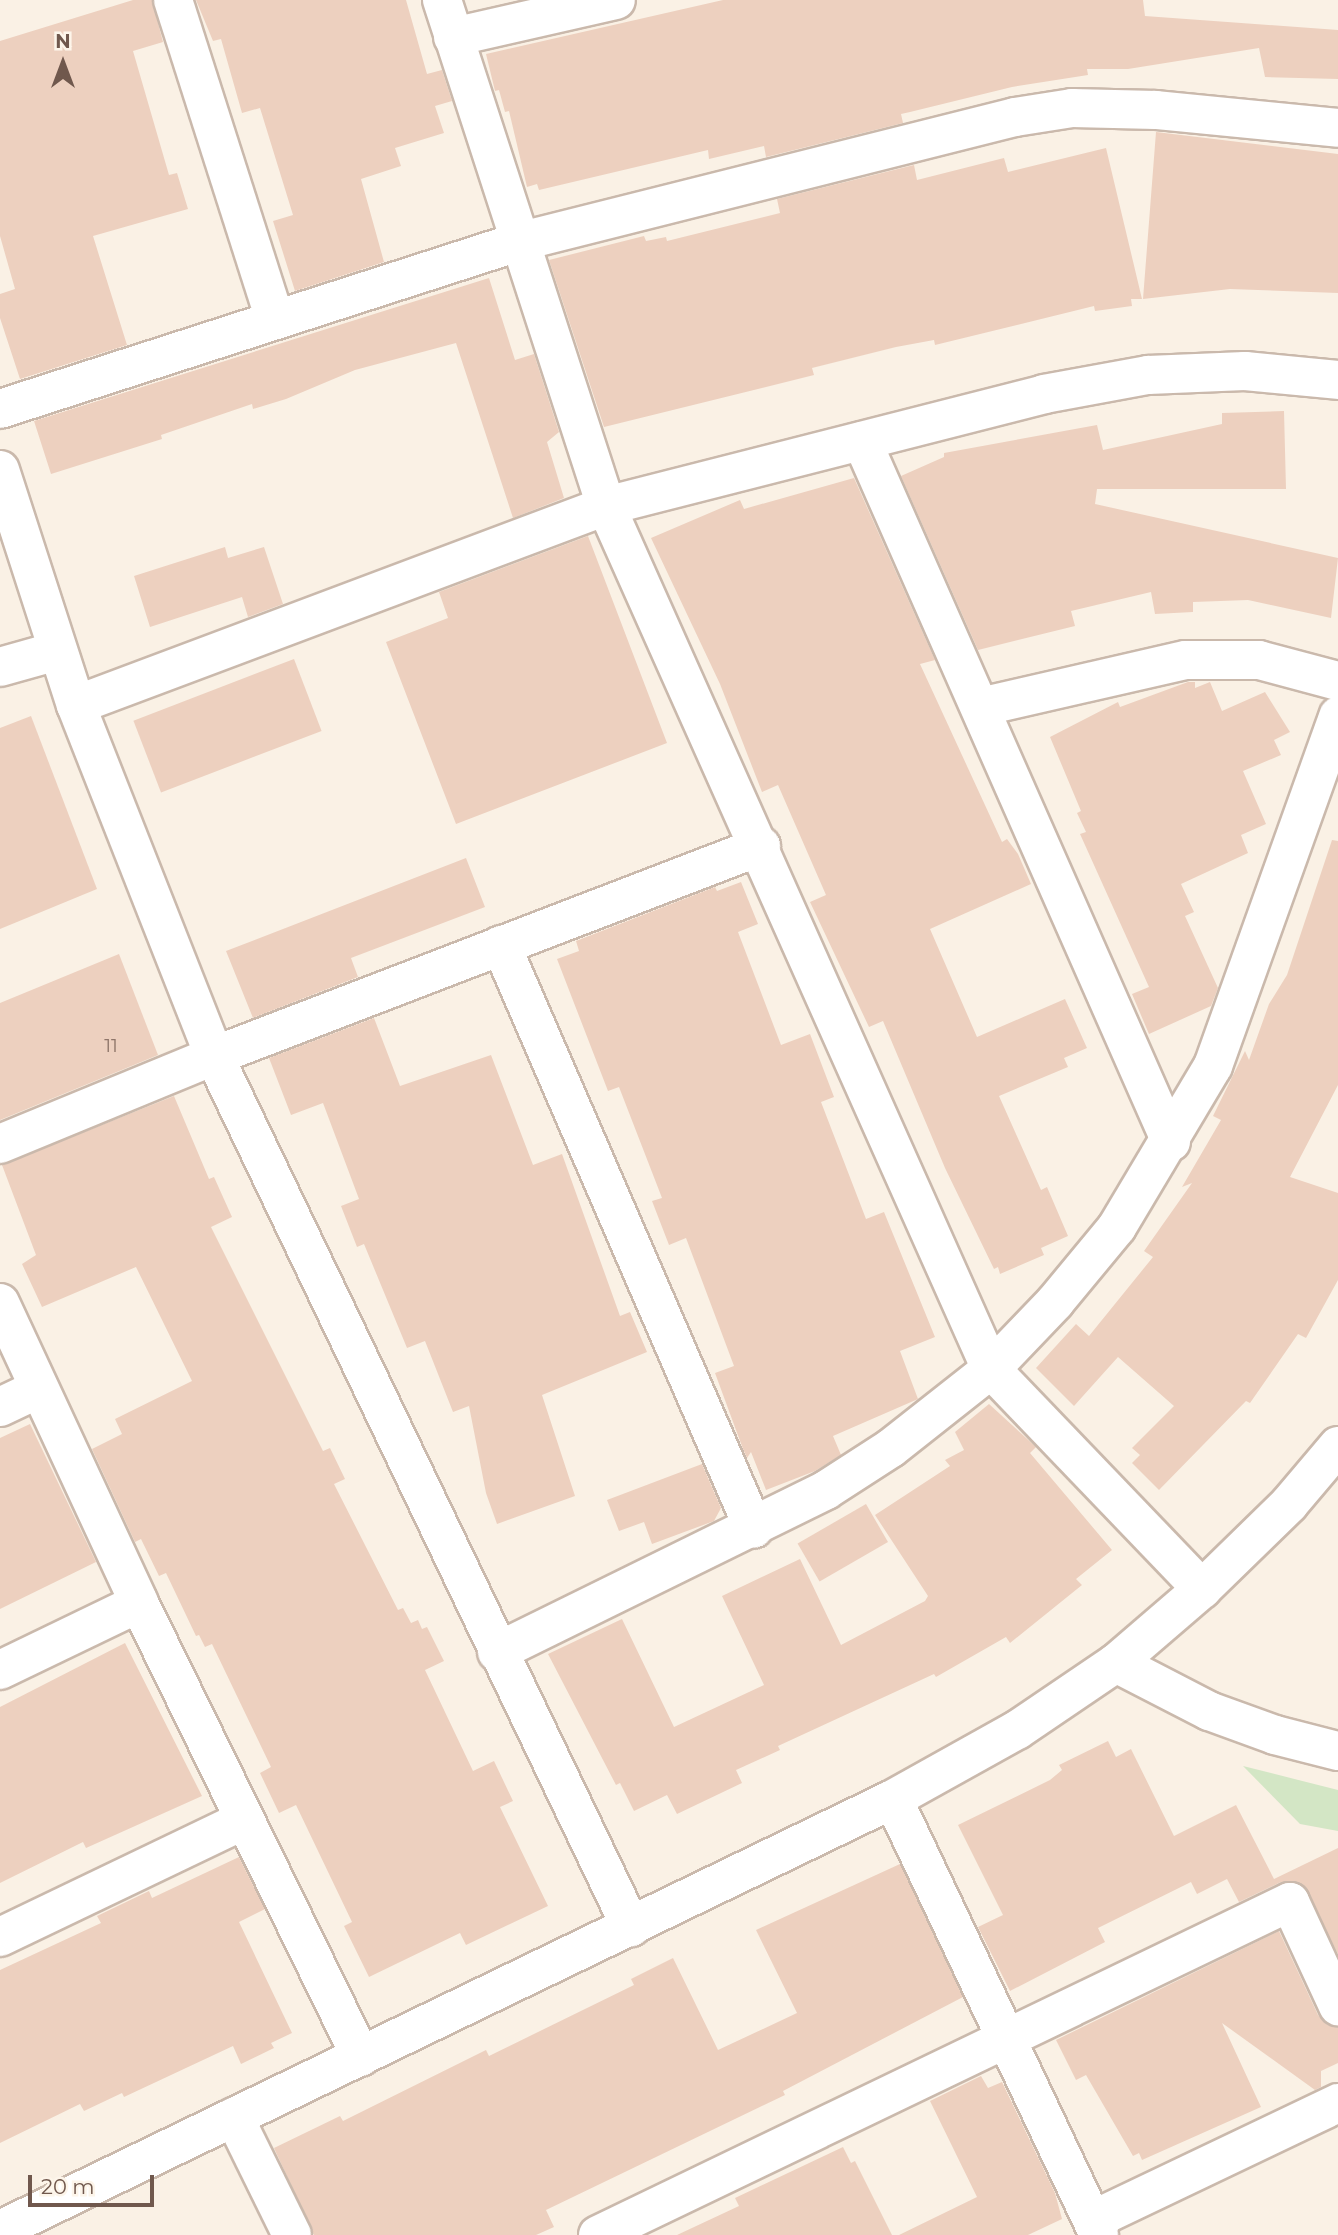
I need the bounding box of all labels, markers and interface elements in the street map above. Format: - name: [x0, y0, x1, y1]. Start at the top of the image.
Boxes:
- north arrow: [28, 28, 98, 98]
- text: N: [55, 30, 71, 53]
- house number: 11: [104, 1035, 118, 1057]
- scale bar: [32, 2162, 158, 2206]
- text: 20 m: [41, 2174, 95, 2199]

